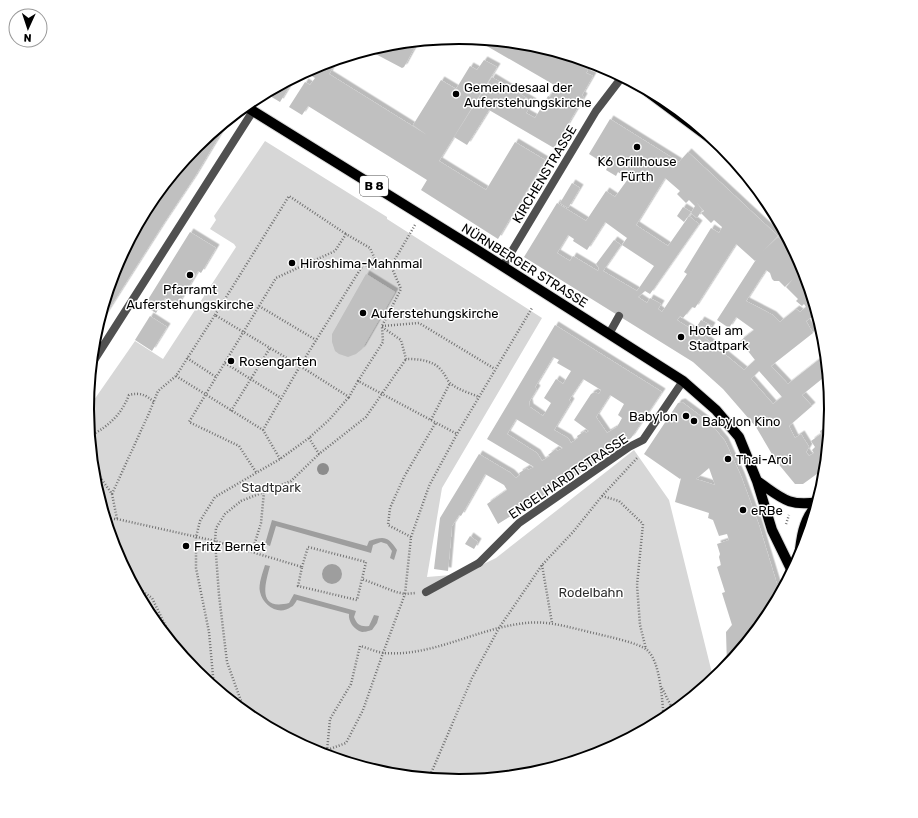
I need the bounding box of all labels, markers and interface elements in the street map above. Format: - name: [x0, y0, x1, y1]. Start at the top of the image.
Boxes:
- north arrow: [8, 8, 48, 48]
- text: N: [23, 31, 32, 44]
- place label: Gemeindesaal der Auferstehungskirche: [464, 80, 592, 111]
- marker: Gemeindesaal der Auferstehungskirche: [451, 89, 461, 99]
- street label: KIRCHENSTRASSE: [509, 123, 580, 226]
- marker: K6 Grillhouse Fürth: [632, 142, 642, 152]
- place label: K6 Grillhouse Fürth: [597, 154, 677, 184]
- road number: B 8: [360, 176, 388, 196]
- street label: NÜRNBERGER STRASSE: [459, 220, 591, 310]
- place label: Hiroshima-Mahnmal: [300, 256, 423, 271]
- marker: Hiroshima-Mahnmal: [287, 258, 297, 268]
- marker: Pfarramt Auferstehungskirche: [185, 270, 195, 280]
- place label: Pfarramt Auferstehungskirche: [126, 282, 254, 313]
- place label: Auferstehungskirche: [371, 306, 499, 322]
- marker: Auferstehungskirche: [358, 308, 368, 318]
- place label: Hotel am Stadtpark: [689, 323, 749, 353]
- marker: Hotel am Stadtpark: [676, 332, 686, 342]
- place label: Rosengarten: [239, 354, 317, 370]
- marker: Rosengarten: [226, 356, 236, 366]
- place label: Babylon: [629, 409, 678, 424]
- marker: Babylon: [681, 411, 691, 421]
- place label: Babylon Kino: [702, 414, 781, 429]
- marker: Babylon Kino: [689, 416, 699, 426]
- street label: ENGELHARDTSTRASSE: [506, 431, 631, 522]
- place label: Thai-Aroi: [736, 452, 792, 467]
- marker: Thai-Aroi: [723, 454, 733, 464]
- park label: Stadtpark: [241, 480, 301, 495]
- place label: eRBe: [751, 503, 783, 518]
- marker: eRBe: [738, 505, 748, 515]
- place label: Fritz Bernet: [194, 539, 266, 554]
- marker: Fritz Bernet: [181, 541, 191, 551]
- park label: Rodelbahn: [559, 585, 623, 600]

